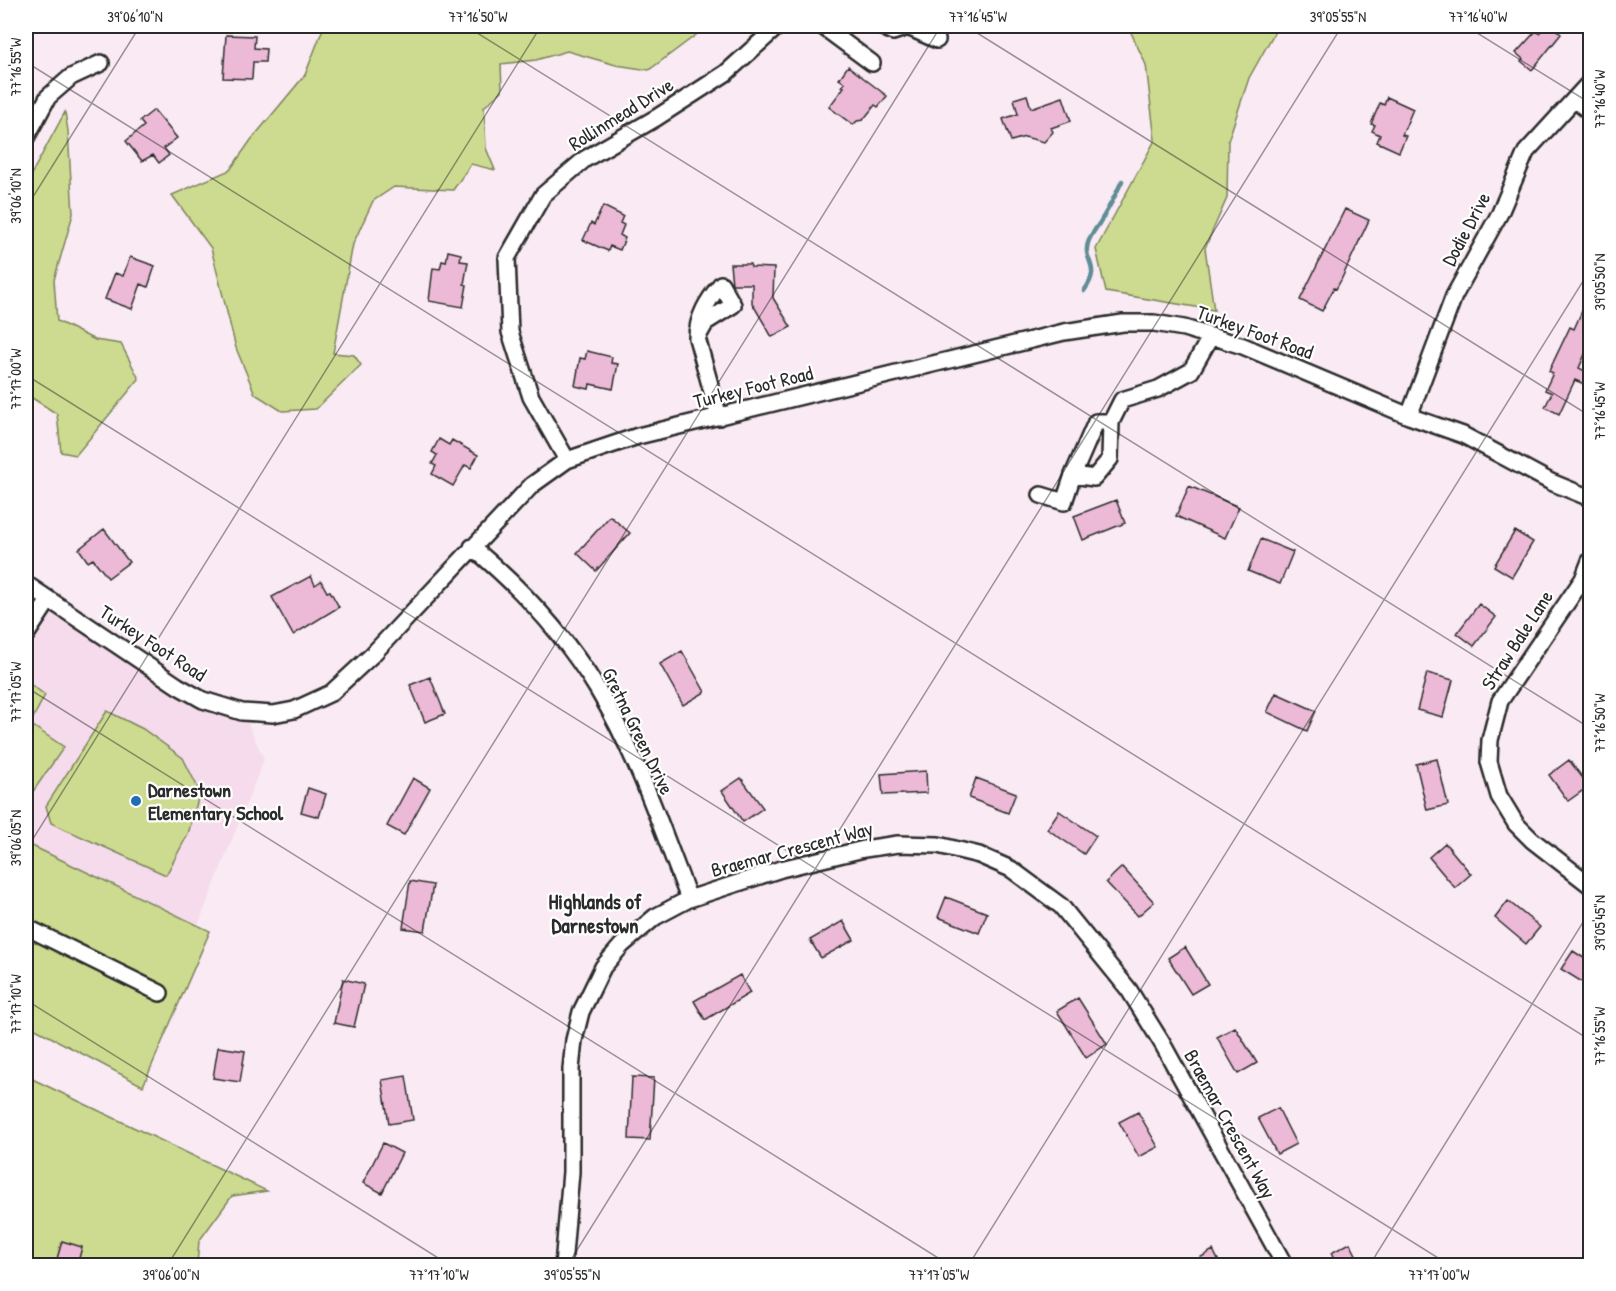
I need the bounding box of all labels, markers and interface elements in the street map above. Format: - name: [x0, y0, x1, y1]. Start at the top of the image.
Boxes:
- text: 39°06'10"N: [107, 6, 163, 27]
- text: 77°16'50"W: [448, 6, 508, 27]
- text: 77°16'45"W: [949, 6, 1008, 27]
- text: 39°05'55"N: [1310, 6, 1366, 27]
- text: 77°16'40"W: [1449, 6, 1508, 27]
- text: 77°16'55"W: [5, 37, 26, 96]
- text: 77°16'40"W: [1589, 69, 1610, 128]
- street label: Rollinmead Drive: [563, 71, 678, 156]
- text: 39°06'10"N: [5, 168, 26, 224]
- street label: Dodie Drive: [1435, 187, 1496, 270]
- text: 39°05'50"N: [1589, 254, 1610, 310]
- street label: Turkey Foot Road: [1193, 298, 1317, 365]
- text: 77°17'00"W: [5, 348, 26, 409]
- street label: Turkey Foot Road: [690, 359, 816, 414]
- text: 77°16'45"W: [1589, 381, 1610, 440]
- street label: Straw Bale Lane: [1474, 585, 1559, 695]
- street label: Turkey Foot Road: [95, 598, 212, 687]
- text: 77°17'05"W: [5, 661, 26, 722]
- street label: Gretna Green Drive: [596, 663, 681, 799]
- text: 77°16'50"W: [1589, 693, 1610, 753]
- place label: Darnestown Elementary School: [148, 776, 284, 827]
- marker: Darnestown Elementary School: [129, 794, 143, 808]
- text: 39°06'05"N: [5, 810, 26, 866]
- street label: Braemar Crescent Way: [708, 814, 876, 883]
- district label: Highlands of Darnestown: [548, 887, 642, 940]
- text: 39°05'45"N: [1589, 895, 1610, 951]
- text: 77°17'10"W: [5, 973, 26, 1034]
- text: 77°16'55"W: [1589, 1006, 1610, 1065]
- street label: Braemar Crescent Way: [1178, 1044, 1283, 1203]
- text: 39°06'00"N: [143, 1264, 199, 1285]
- text: 77°17'10"W: [409, 1264, 470, 1285]
- text: 39°05'55"N: [544, 1264, 600, 1285]
- text: 77°17'05"W: [909, 1264, 970, 1285]
- text: 77°17'00"W: [1409, 1264, 1470, 1285]

